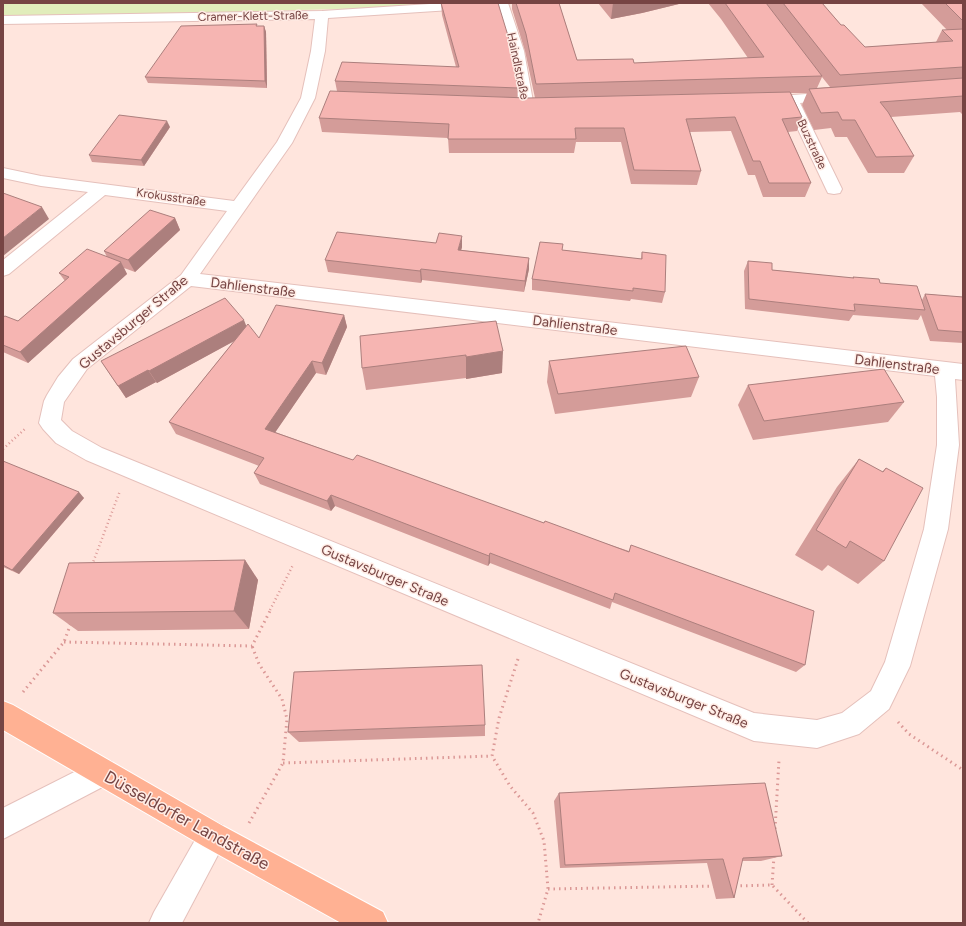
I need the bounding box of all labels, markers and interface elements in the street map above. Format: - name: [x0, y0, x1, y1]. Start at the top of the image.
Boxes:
- street label: Cramer-Klett-Straße: [198, 8, 309, 24]
- street label: Haindlstraße: [504, 31, 532, 101]
- street label: Buzstraße: [794, 117, 830, 172]
- street label: Krokusstraße: [135, 185, 207, 209]
- street label: Gustavsburger Straße: [75, 272, 192, 373]
- street label: Dahlienstraße: [209, 274, 297, 301]
- street label: Dahlienstraße: [531, 312, 619, 339]
- street label: Dahlienstraße: [853, 351, 941, 378]
- street label: Gustavsburger Straße: [318, 541, 452, 610]
- street label: Gustavsburger Straße: [617, 665, 751, 732]
- street label: Düsseldorfer Landstraße: [101, 766, 273, 874]

